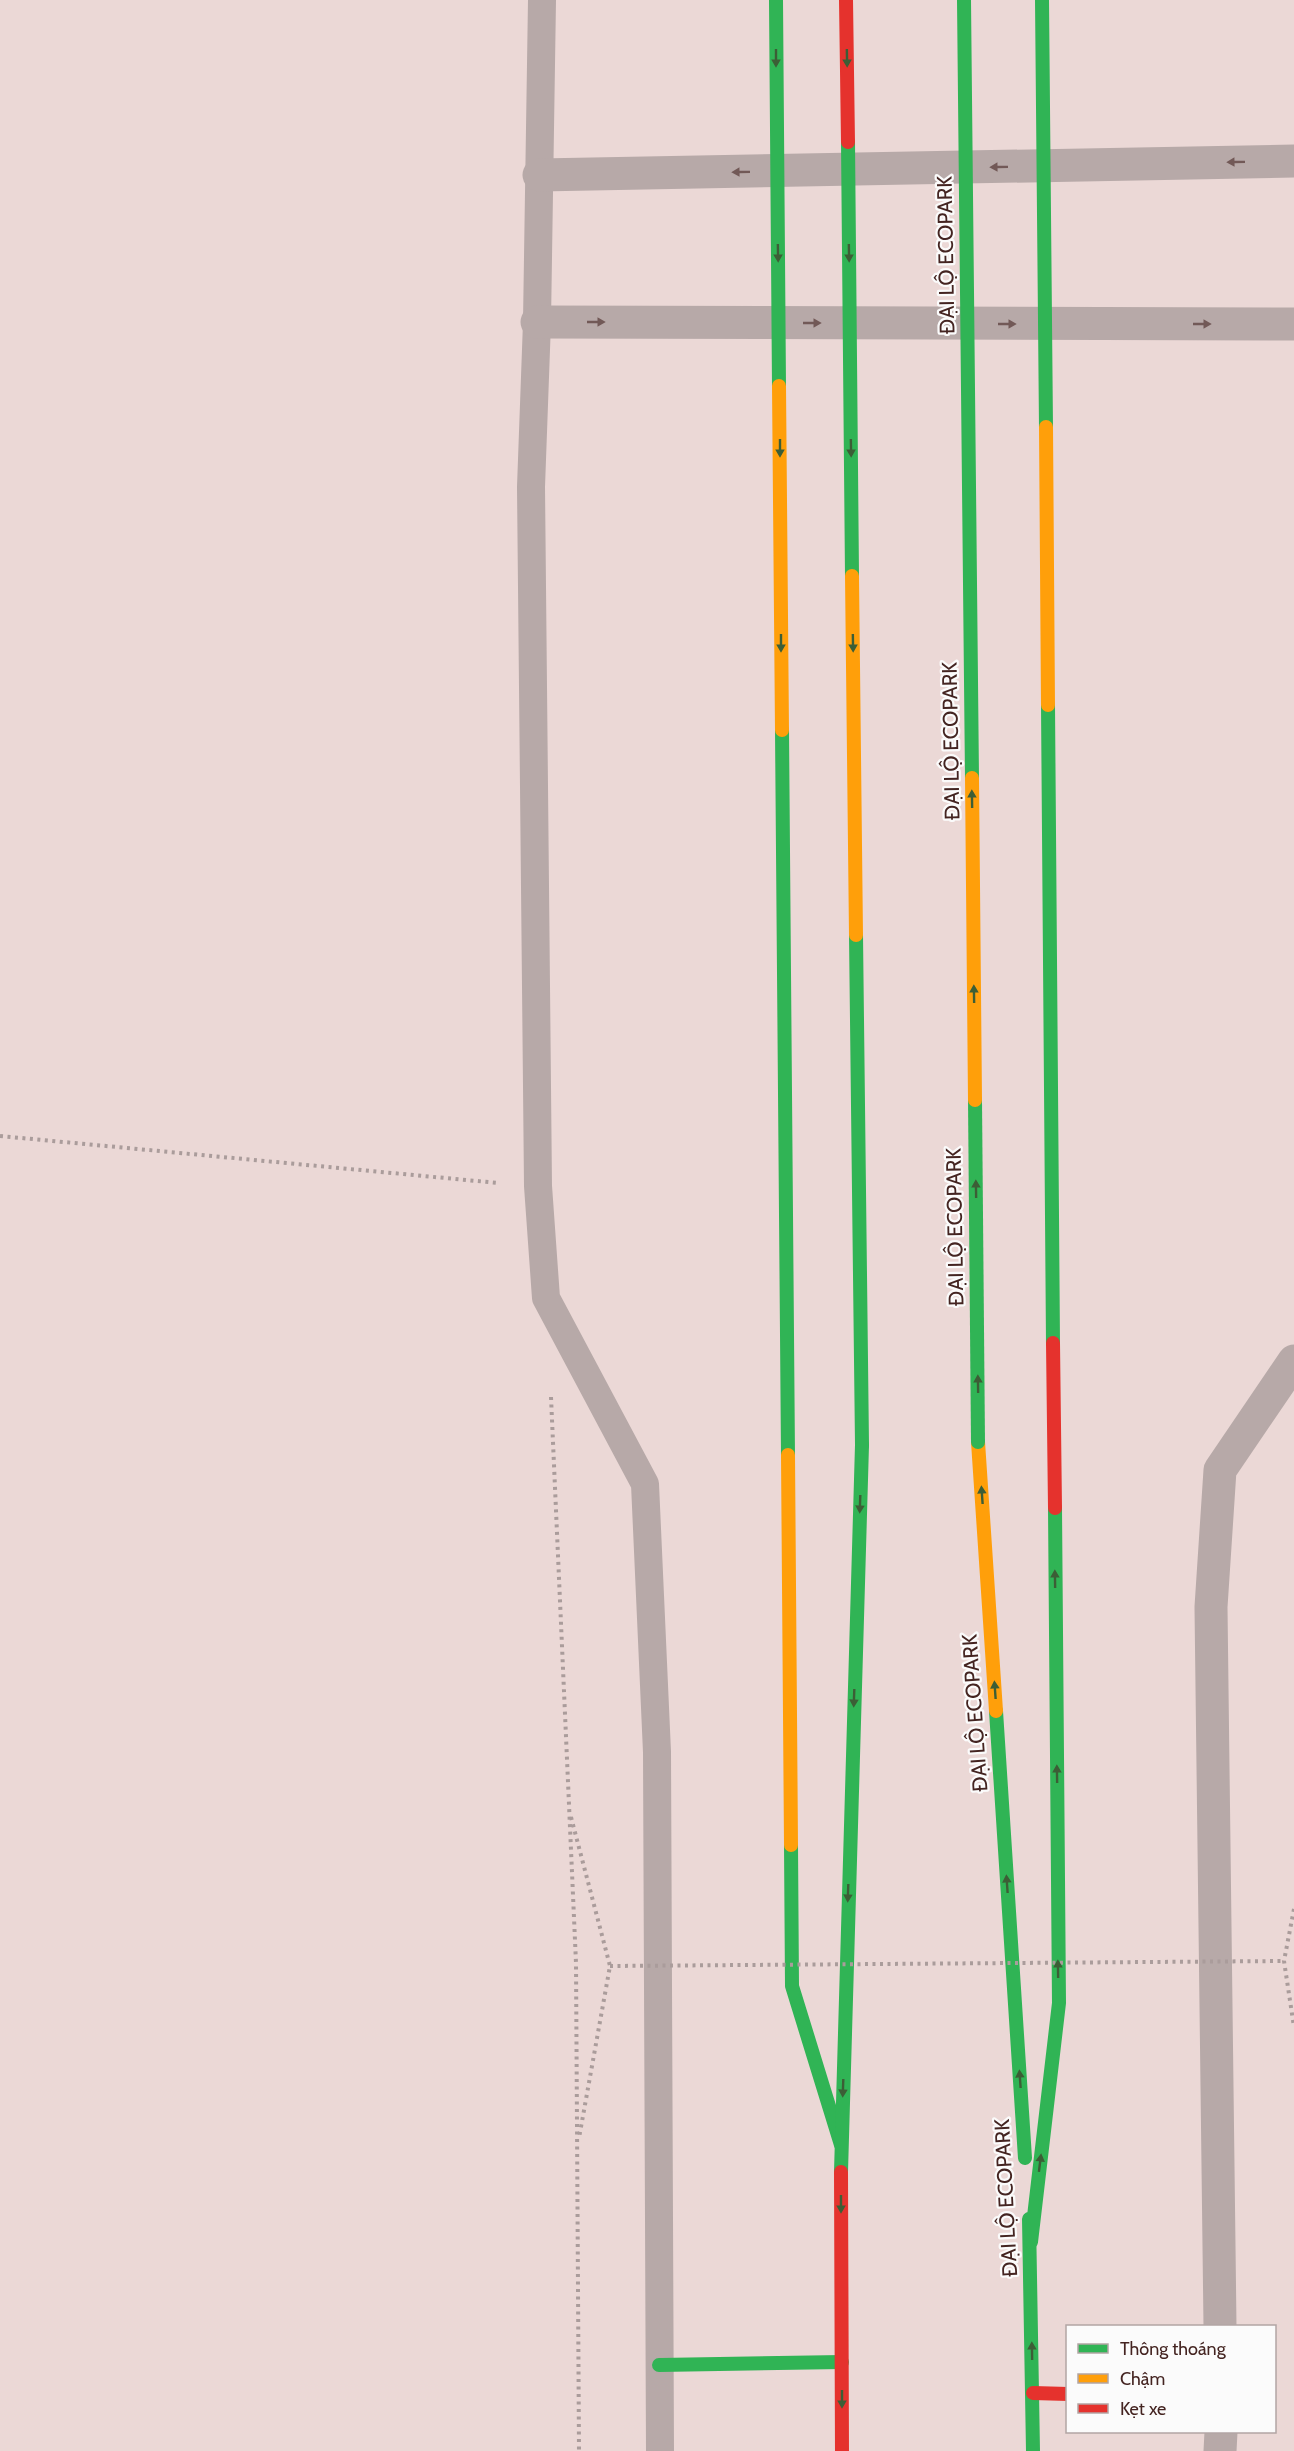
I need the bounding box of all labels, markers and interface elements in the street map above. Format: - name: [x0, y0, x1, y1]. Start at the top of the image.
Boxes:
- one-way arrow: [771, 49, 781, 68]
- one-way arrow: [842, 49, 852, 68]
- one-way arrow: [1226, 158, 1245, 167]
- one-way arrow: [989, 162, 1008, 172]
- one-way arrow: [731, 167, 750, 176]
- street label: ĐẠI LỘ ECOPARK: [931, 176, 959, 334]
- one-way arrow: [773, 244, 783, 263]
- one-way arrow: [844, 244, 854, 263]
- one-way arrow: [586, 317, 605, 327]
- one-way arrow: [802, 318, 821, 328]
- one-way arrow: [997, 319, 1016, 329]
- one-way arrow: [1192, 319, 1211, 329]
- one-way arrow: [775, 439, 785, 458]
- one-way arrow: [846, 439, 856, 458]
- one-way arrow: [776, 634, 786, 653]
- one-way arrow: [848, 634, 858, 653]
- street label: ĐẠI LỘ ECOPARK: [936, 662, 964, 820]
- one-way arrow: [967, 789, 977, 808]
- one-way arrow: [969, 984, 979, 1003]
- street label: ĐẠI LỘ ECOPARK: [940, 1148, 968, 1306]
- one-way arrow: [971, 1179, 981, 1198]
- one-way arrow: [973, 1374, 983, 1393]
- one-way arrow: [977, 1485, 986, 1504]
- one-way arrow: [855, 1494, 865, 1513]
- one-way arrow: [1050, 1569, 1060, 1588]
- street label: ĐẠI LỘ ECOPARK: [956, 1633, 992, 1793]
- one-way arrow: [990, 1680, 999, 1699]
- one-way arrow: [849, 1689, 859, 1708]
- one-way arrow: [1052, 1764, 1061, 1783]
- one-way arrow: [1003, 1875, 1012, 1894]
- one-way arrow: [844, 1884, 853, 1903]
- one-way arrow: [1053, 1959, 1063, 1978]
- one-way arrow: [1016, 2069, 1025, 2088]
- one-way arrow: [838, 2079, 847, 2098]
- street label: ĐẠI LỘ ECOPARK: [988, 2118, 1022, 2278]
- one-way arrow: [1035, 2153, 1045, 2172]
- one-way arrow: [836, 2194, 846, 2213]
- legend: [1066, 2325, 1276, 2433]
- text: Thông thoáng: [1120, 2338, 1227, 2360]
- one-way arrow: [1027, 2341, 1037, 2360]
- text: Chậm: [1120, 2368, 1165, 2390]
- one-way arrow: [837, 2389, 847, 2408]
- text: Kẹt xe: [1120, 2398, 1166, 2420]

